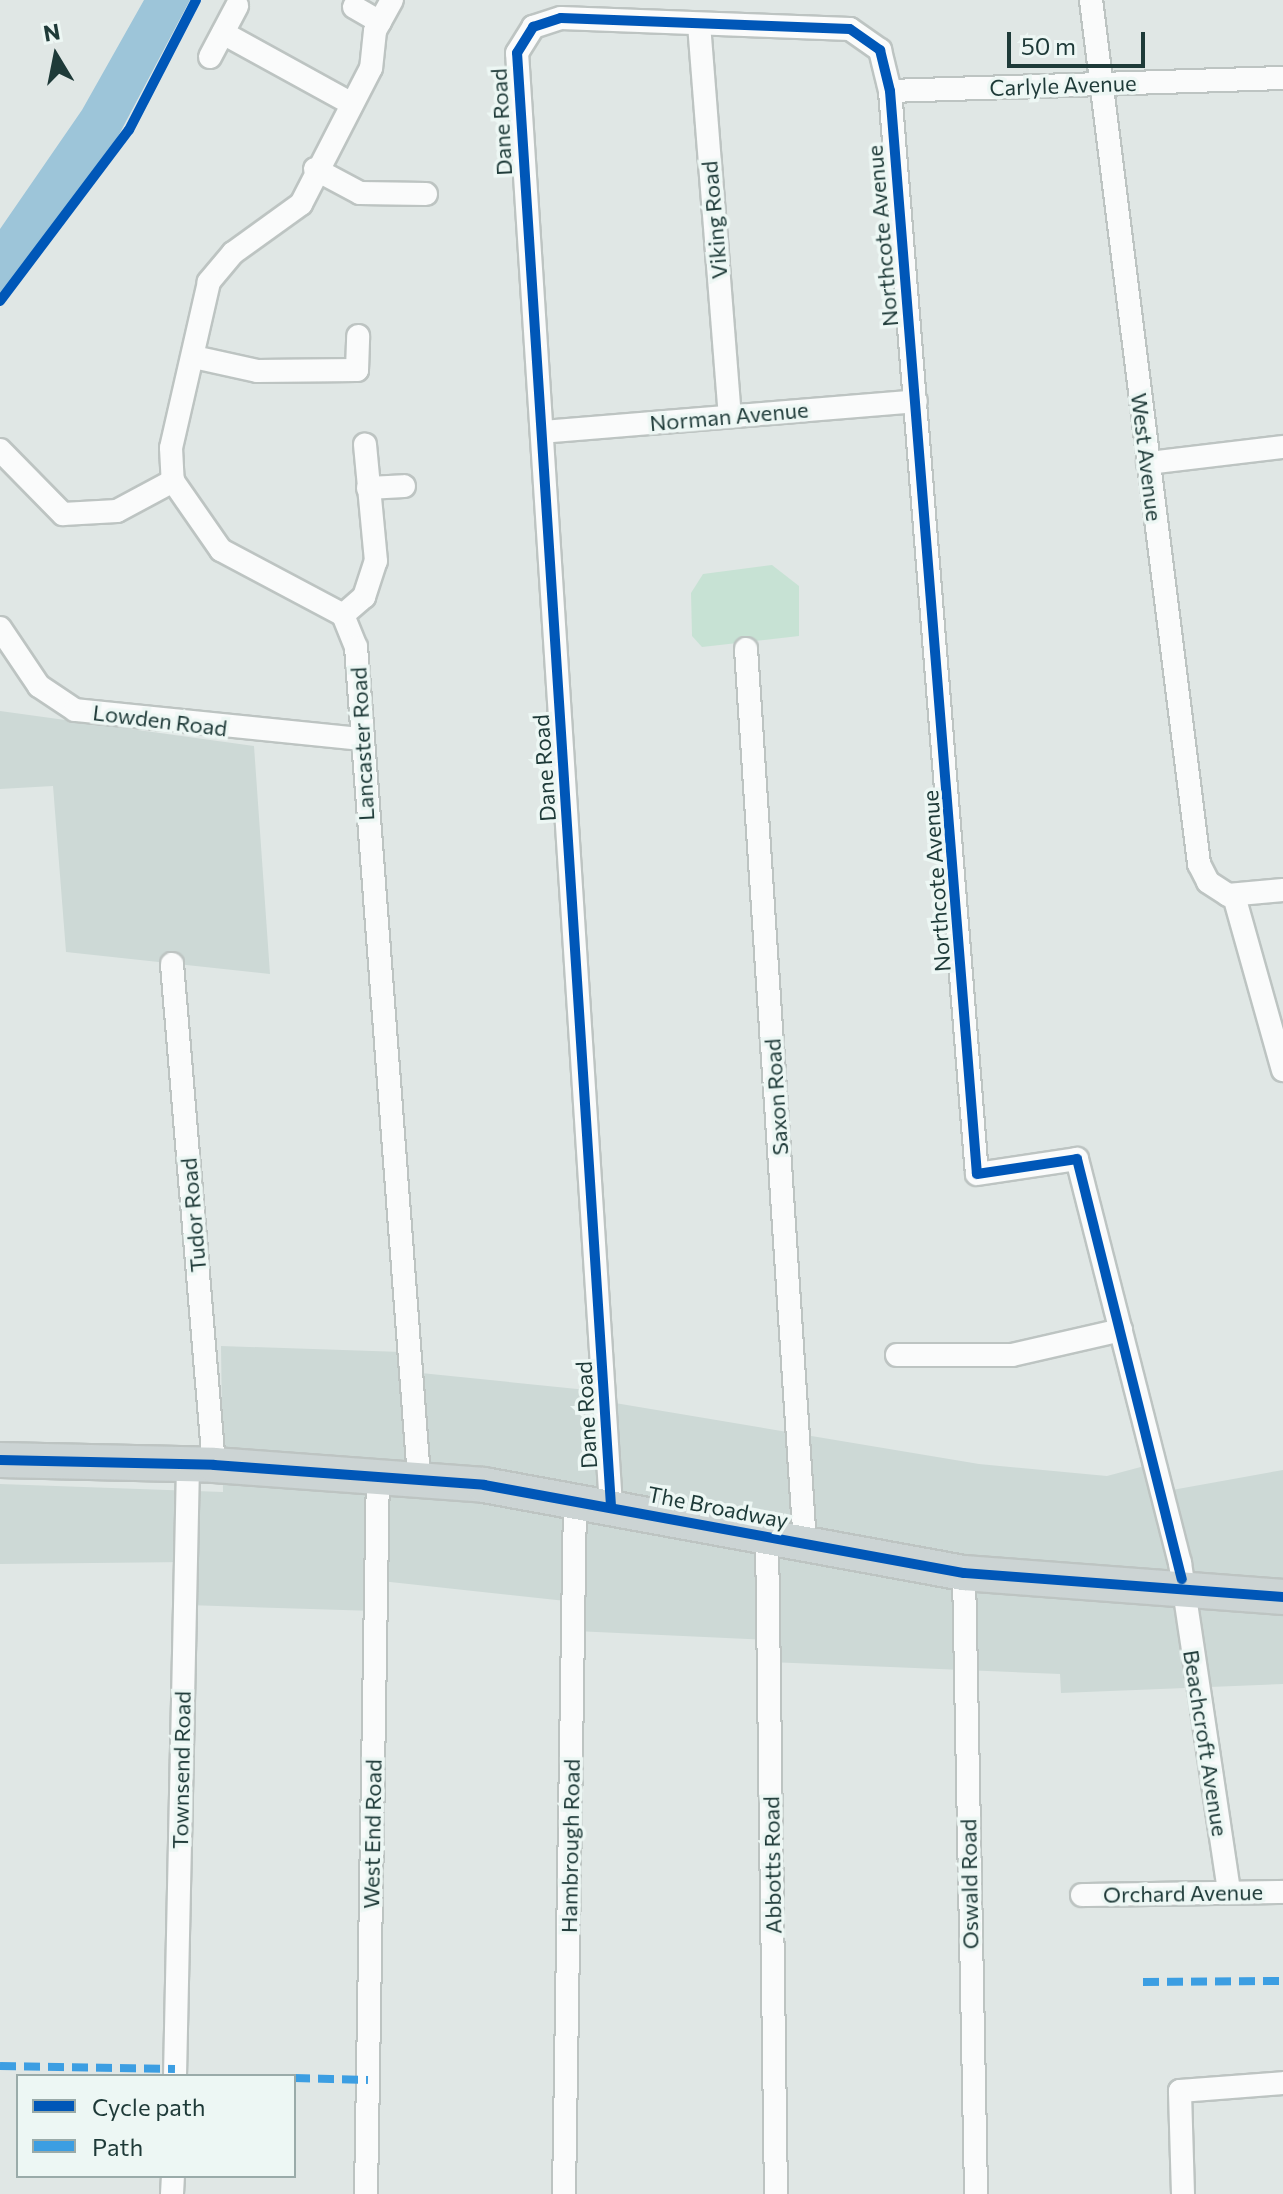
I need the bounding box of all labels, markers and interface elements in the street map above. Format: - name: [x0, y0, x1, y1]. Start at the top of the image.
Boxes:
- north arrow: [16, 16, 96, 96]
- scale bar: [1011, 16, 1149, 66]
- text: N: [41, 17, 62, 47]
- text: 50 m: [1021, 31, 1076, 60]
- street label: Dane Road: [485, 68, 517, 176]
- street label: Carlyle Avenue: [989, 69, 1137, 101]
- street label: Northcote Avenue: [861, 144, 903, 328]
- street label: Viking Road: [696, 160, 732, 280]
- street label: West Avenue: [1126, 391, 1168, 523]
- street label: Norman Avenue: [648, 396, 810, 436]
- street label: Lancaster Road: [345, 666, 379, 822]
- street label: Lowden Road: [91, 699, 229, 741]
- street label: Dane Road: [527, 713, 561, 823]
- street label: Northcote Avenue: [916, 789, 956, 973]
- street label: Saxon Road: [759, 1038, 793, 1156]
- street label: Tudor Road: [175, 1157, 211, 1273]
- street label: Dane Road: [570, 1361, 602, 1469]
- street label: The Broadway: [646, 1480, 790, 1534]
- street label: Beachcroft Avenue: [1178, 1648, 1234, 1838]
- street label: Townsend Road: [166, 1691, 196, 1849]
- street label: West End Road: [357, 1759, 387, 1909]
- street label: Hambrough Road: [555, 1759, 585, 1933]
- street label: Abbotts Road: [758, 1796, 786, 1934]
- street label: Oswald Road: [955, 1819, 983, 1949]
- street label: Orchard Avenue: [1103, 1878, 1263, 1908]
- legend: [16, 2074, 296, 2178]
- text: Cycle path: [92, 2092, 206, 2121]
- text: Path: [92, 2132, 143, 2161]

